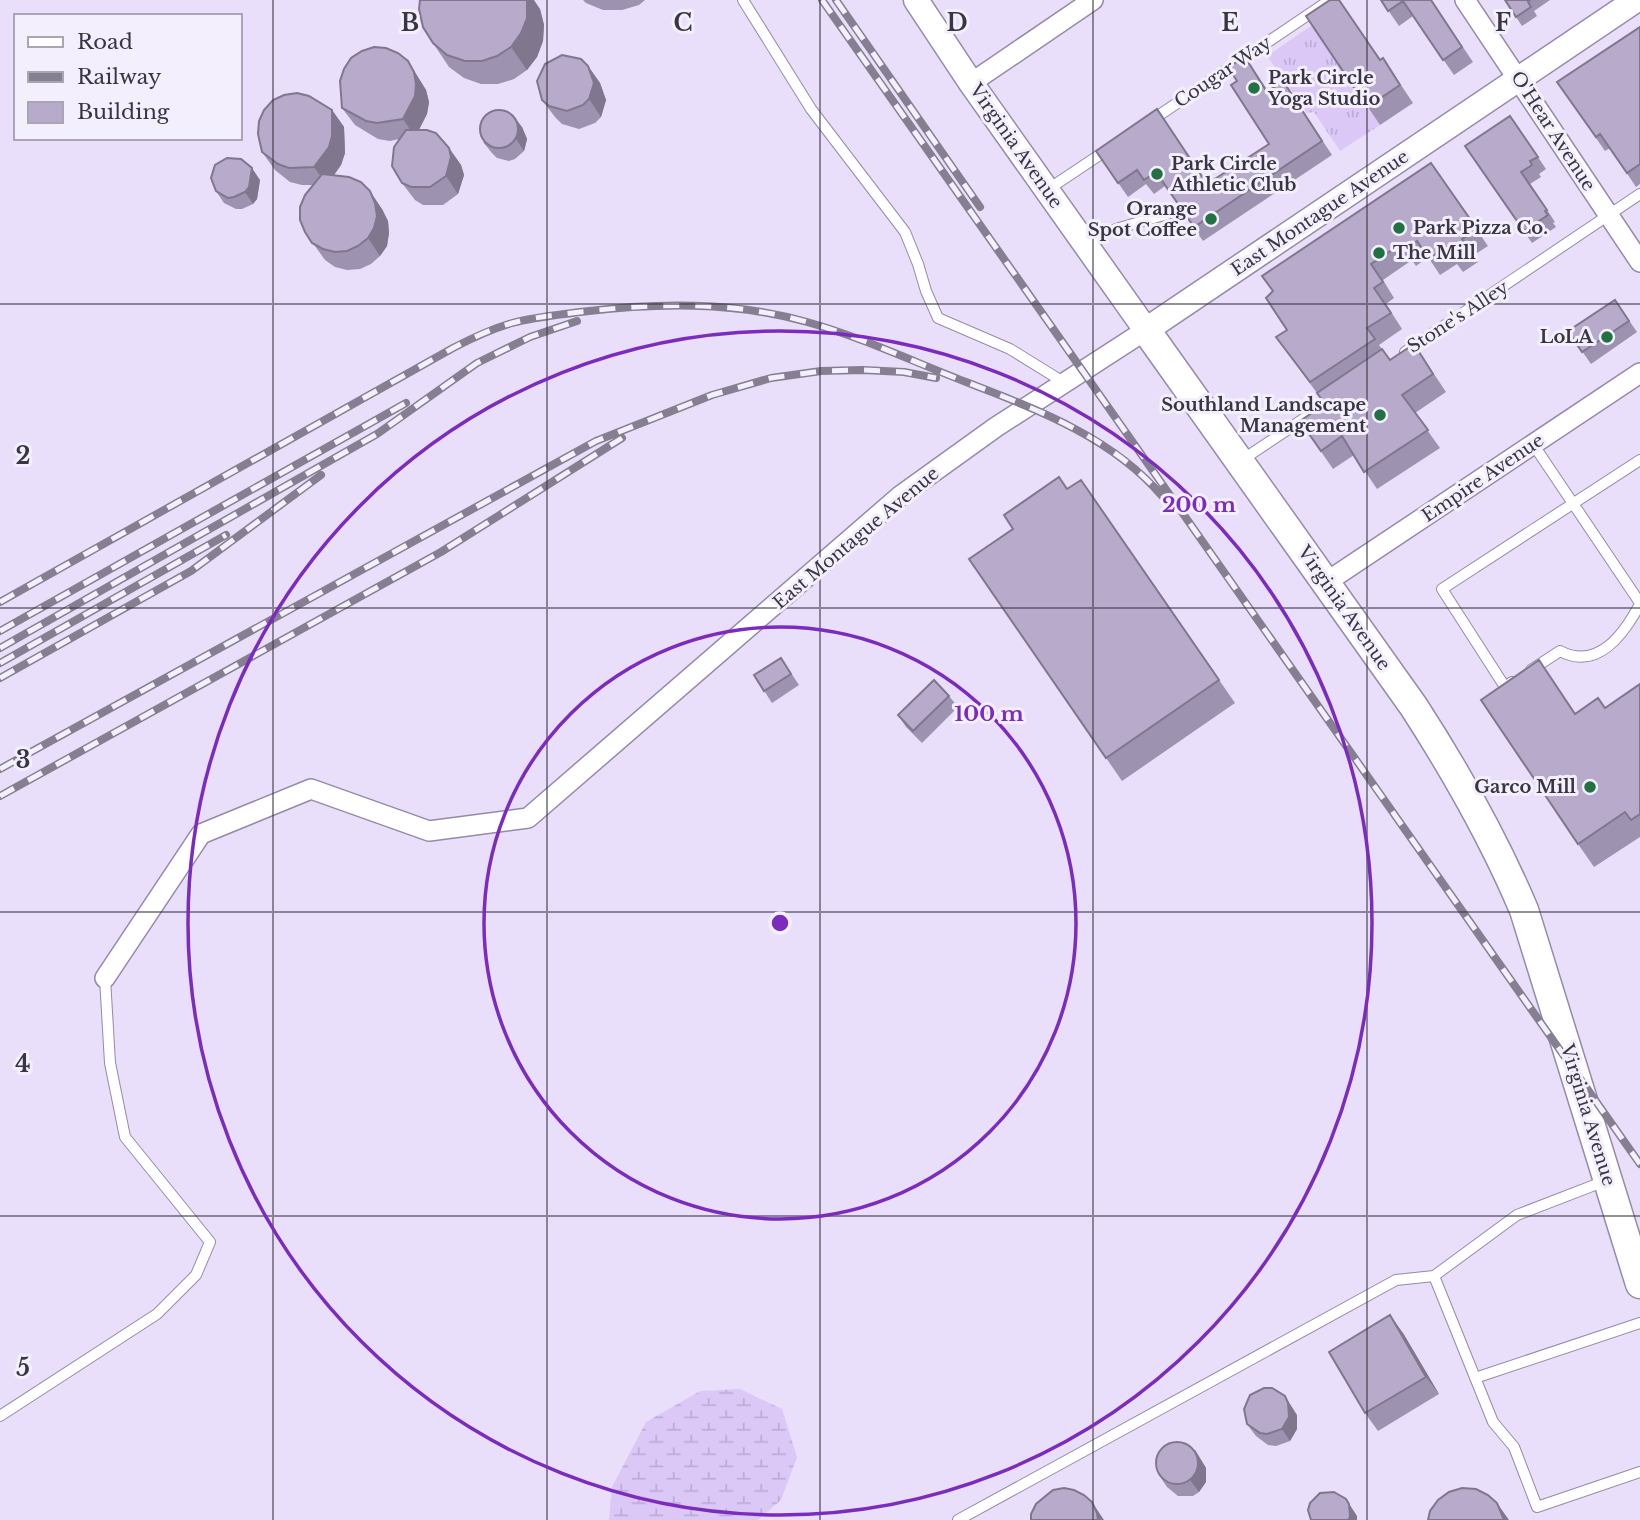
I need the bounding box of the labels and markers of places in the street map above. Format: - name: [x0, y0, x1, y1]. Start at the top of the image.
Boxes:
- place label: Park Circle Yoga Studio: [1267, 67, 1380, 110]
- marker: Park Circle Yoga Studio: [1246, 80, 1262, 96]
- place label: Park Circle Athletic Club: [1170, 153, 1296, 196]
- marker: Park Circle Athletic Club: [1149, 166, 1165, 182]
- place label: Orange Spot Coffee: [1088, 198, 1197, 241]
- marker: Orange Spot Coffee: [1203, 211, 1219, 227]
- place label: Park Pizza Co.: [1413, 217, 1548, 239]
- marker: Park Pizza Co.: [1391, 220, 1407, 236]
- place label: The Mill: [1393, 242, 1477, 264]
- marker: The Mill: [1371, 245, 1387, 261]
- place label: LoLA: [1540, 326, 1594, 348]
- marker: LoLA: [1599, 329, 1615, 345]
- place label: Southland Landscape Management: [1161, 394, 1366, 437]
- marker: Southland Landscape Management: [1372, 407, 1388, 423]
- place label: Garco Mill: [1474, 776, 1577, 798]
- marker: Garco Mill: [1582, 779, 1598, 795]
- centre of rings: [768, 911, 792, 935]

